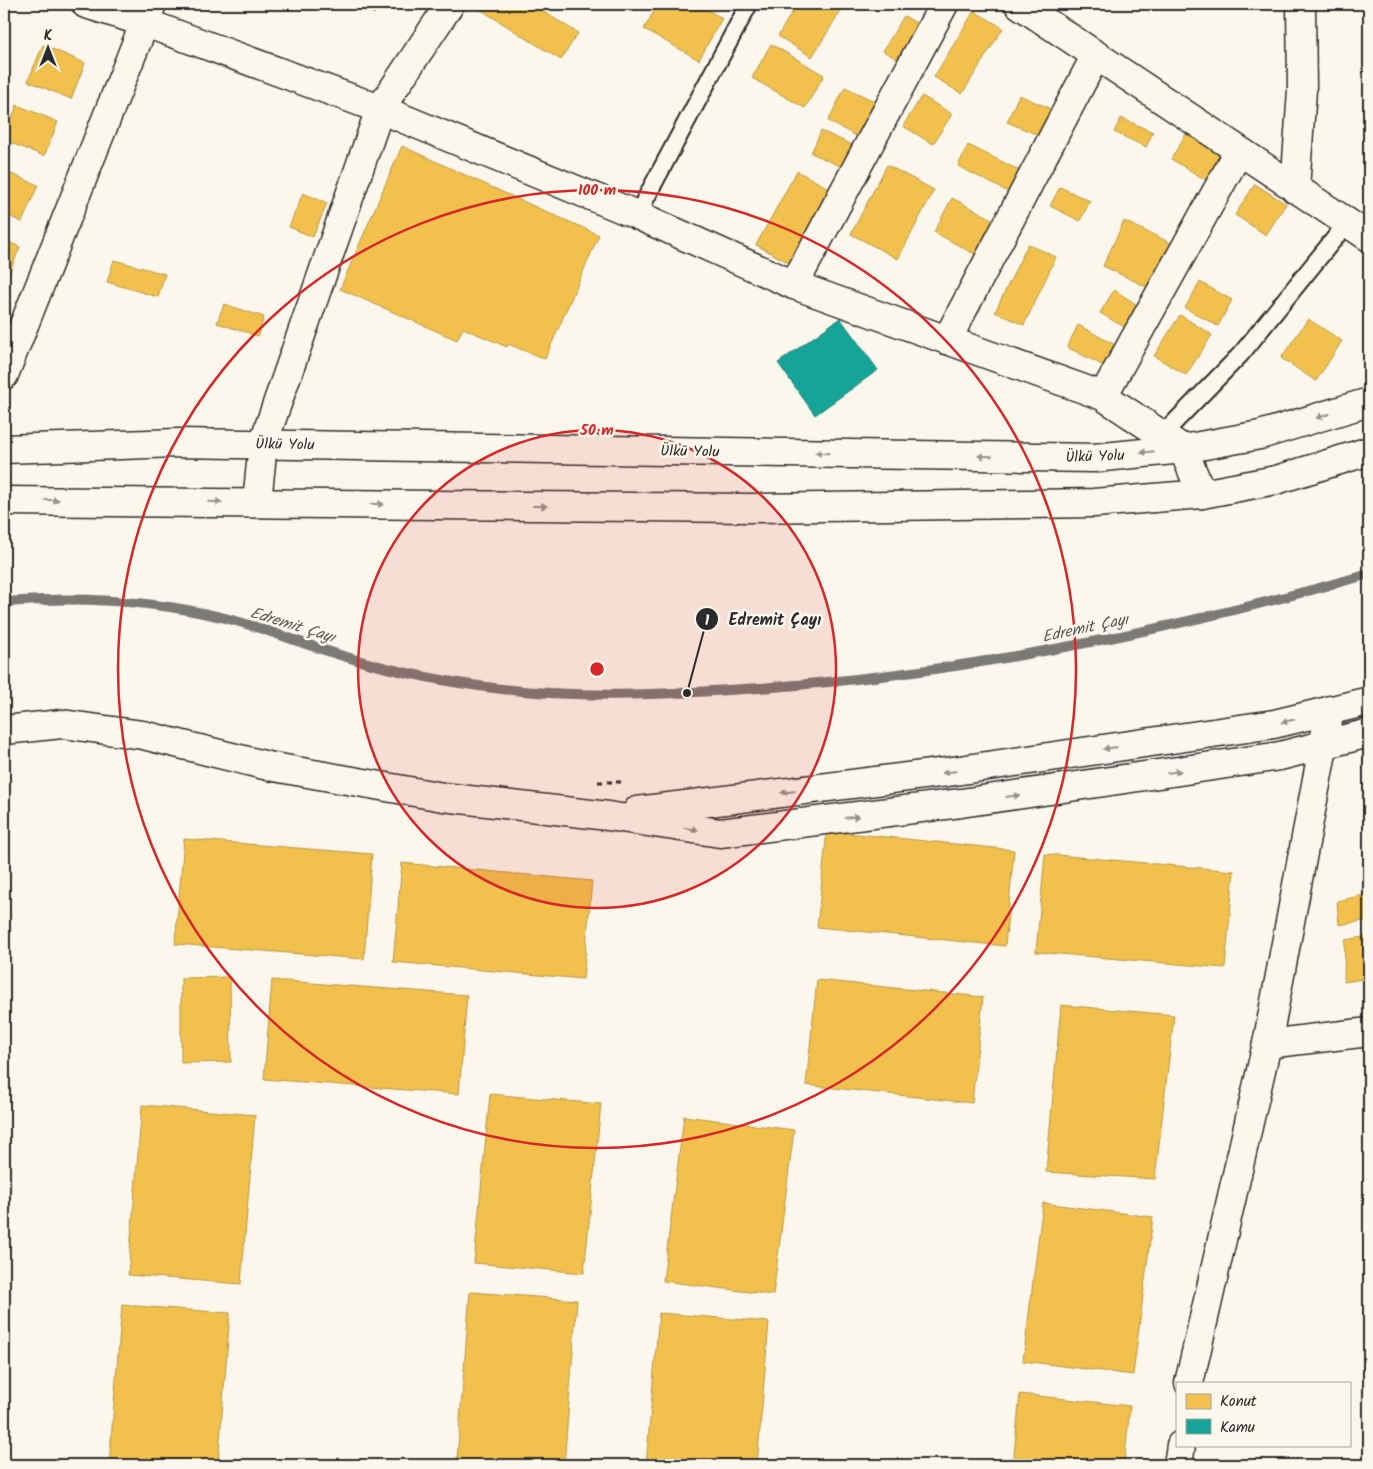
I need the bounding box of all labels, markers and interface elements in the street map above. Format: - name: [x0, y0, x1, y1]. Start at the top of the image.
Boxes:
- north arrow: [22, 22, 72, 72]
- text: K: [44, 25, 53, 47]
- text: 100 m: [578, 179, 616, 203]
- one-way arrow: [1315, 413, 1330, 421]
- text: 50 m: [579, 419, 614, 443]
- street label: Ülkü Yolu: [255, 432, 315, 458]
- street label: Ülkü Yolu: [660, 439, 720, 465]
- street label: Ülkü Yolu: [1065, 444, 1125, 470]
- one-way arrow: [814, 449, 830, 457]
- one-way arrow: [1139, 449, 1155, 457]
- one-way arrow: [976, 452, 992, 460]
- one-way arrow: [45, 496, 61, 504]
- one-way arrow: [207, 498, 223, 506]
- one-way arrow: [370, 500, 386, 508]
- one-way arrow: [532, 502, 548, 510]
- water label: Edremit Çayı: [247, 601, 340, 651]
- callout: Edremit Çayı: [694, 604, 831, 635]
- water label: Edremit Çayı: [1040, 607, 1133, 650]
- text: Edremit Çayı: [729, 608, 821, 633]
- text: 1: [705, 609, 710, 633]
- centre of rings: [588, 660, 606, 678]
- one-way arrow: [1280, 717, 1295, 725]
- one-way arrow: [1102, 745, 1118, 753]
- one-way arrow: [1166, 767, 1182, 775]
- one-way arrow: [941, 768, 957, 776]
- one-way arrow: [780, 788, 796, 796]
- one-way arrow: [1005, 791, 1021, 799]
- one-way arrow: [844, 813, 860, 821]
- one-way arrow: [683, 825, 699, 833]
- legend: [1176, 1382, 1350, 1446]
- text: Konut: [1220, 1390, 1257, 1414]
- text: Kamu: [1220, 1416, 1255, 1440]

